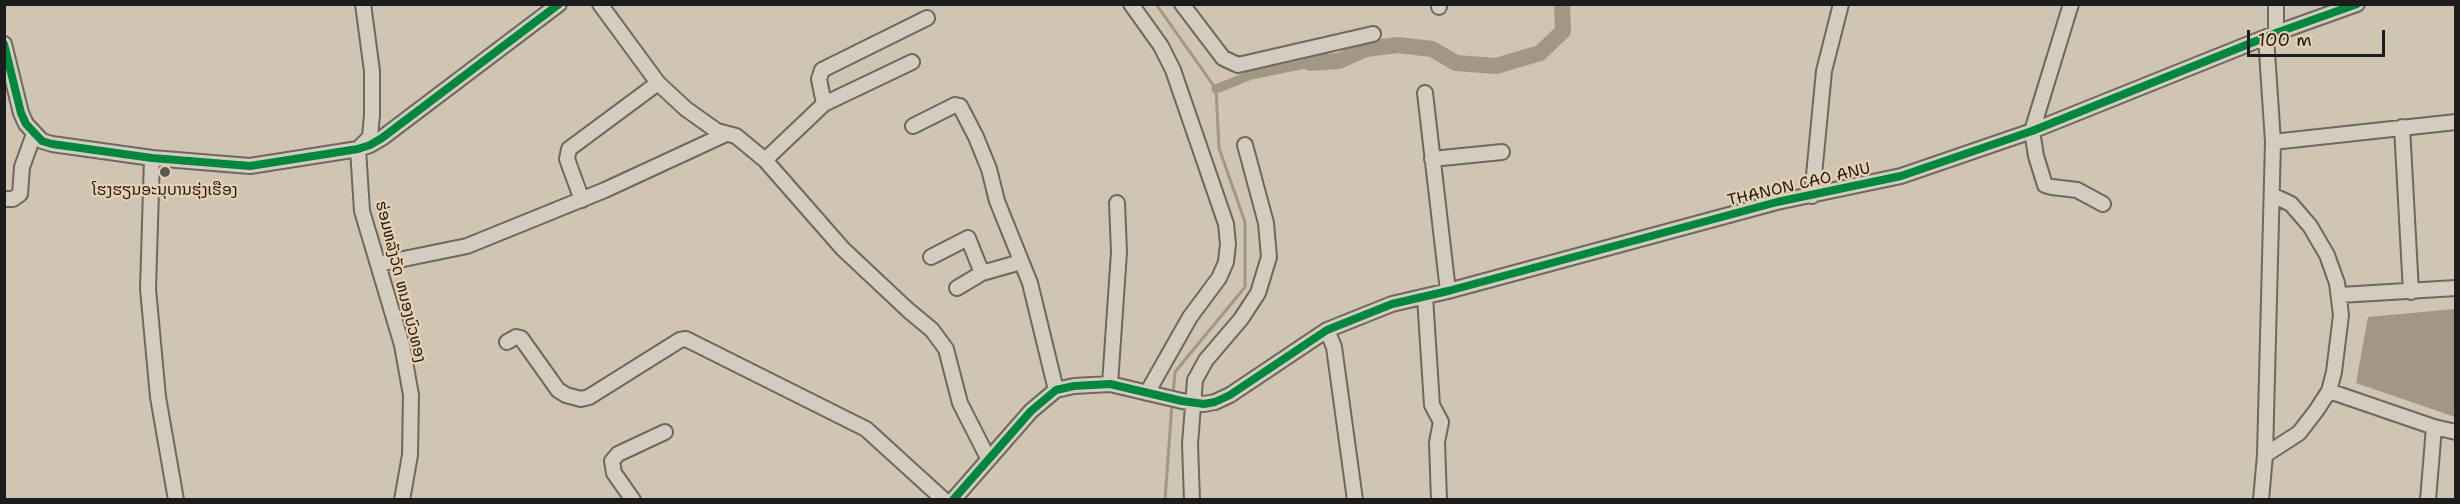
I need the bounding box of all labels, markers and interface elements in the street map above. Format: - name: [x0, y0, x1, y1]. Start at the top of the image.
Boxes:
- scale bar: [2250, 18, 2388, 56]
- text: 100 m: [2258, 28, 2312, 52]
- street label: THANON CAO ANU: [1726, 159, 1872, 211]
- marker: ໂຮງຮຽນອະນຸບານຮຸ່ງເຮືອງ: [158, 165, 172, 179]
- place label: ໂຮງຮຽນອະນຸບານຮຸ່ງເຮືອງ: [92, 181, 238, 201]
- street label: ຮ່ອມຫລັງວັດ ຫນອງບົວທອງ: [371, 199, 429, 365]

